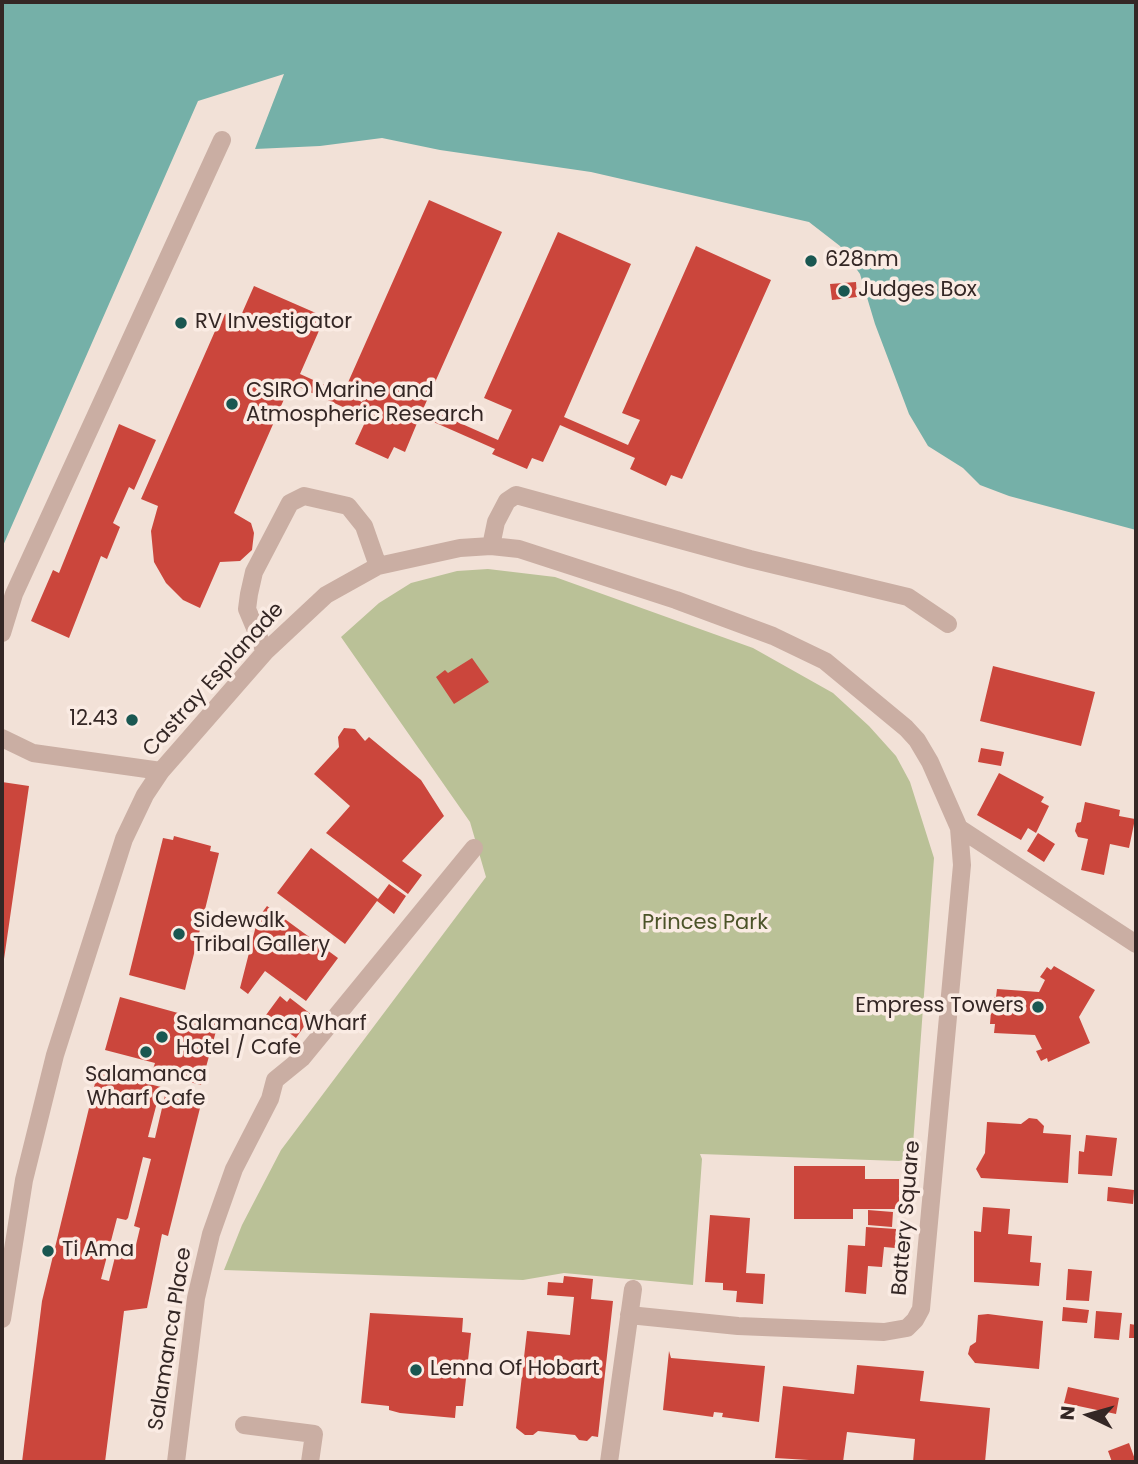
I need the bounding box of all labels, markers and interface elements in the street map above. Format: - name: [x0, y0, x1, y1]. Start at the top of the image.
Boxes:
- place label: 628nm: [825, 248, 899, 274]
- marker: 628nm: [803, 253, 819, 269]
- place label: Judges Box: [858, 278, 977, 304]
- marker: Judges Box: [836, 283, 852, 299]
- place label: RV Investigator: [195, 310, 352, 336]
- marker: RV Investigator: [173, 315, 189, 331]
- place label: CSIRO Marine and Atmospheric Research: [246, 379, 484, 429]
- marker: CSIRO Marine and Atmospheric Research: [224, 396, 240, 412]
- street label: Castray Esplanade: [138, 598, 290, 762]
- place label: 12.43: [69, 707, 118, 733]
- marker: 12.43: [124, 712, 140, 728]
- place label: Sidewalk Tribal Gallery: [193, 909, 330, 959]
- park label: Princes Park: [642, 911, 768, 937]
- marker: Sidewalk Tribal Gallery: [171, 926, 187, 942]
- place label: Empress Towers: [855, 994, 1024, 1020]
- marker: Empress Towers: [1030, 999, 1046, 1015]
- place label: Salamanca Wharf Hotel / Cafe: [176, 1012, 367, 1062]
- marker: Salamanca Wharf Hotel / Cafe: [154, 1029, 170, 1045]
- marker: Salamanca Wharf Cafe: [138, 1044, 154, 1060]
- place label: Salamanca Wharf Cafe: [85, 1063, 207, 1113]
- street label: Battery Square: [888, 1139, 926, 1297]
- place label: Ti Ama: [62, 1238, 134, 1264]
- marker: Ti Ama: [40, 1243, 56, 1259]
- street label: Salamanca Place: [144, 1246, 198, 1432]
- place label: Lenna Of Hobart: [430, 1357, 600, 1383]
- marker: Lenna Of Hobart: [408, 1362, 424, 1378]
- north arrow: [1054, 1380, 1124, 1450]
- text: N: [1054, 1405, 1082, 1421]

